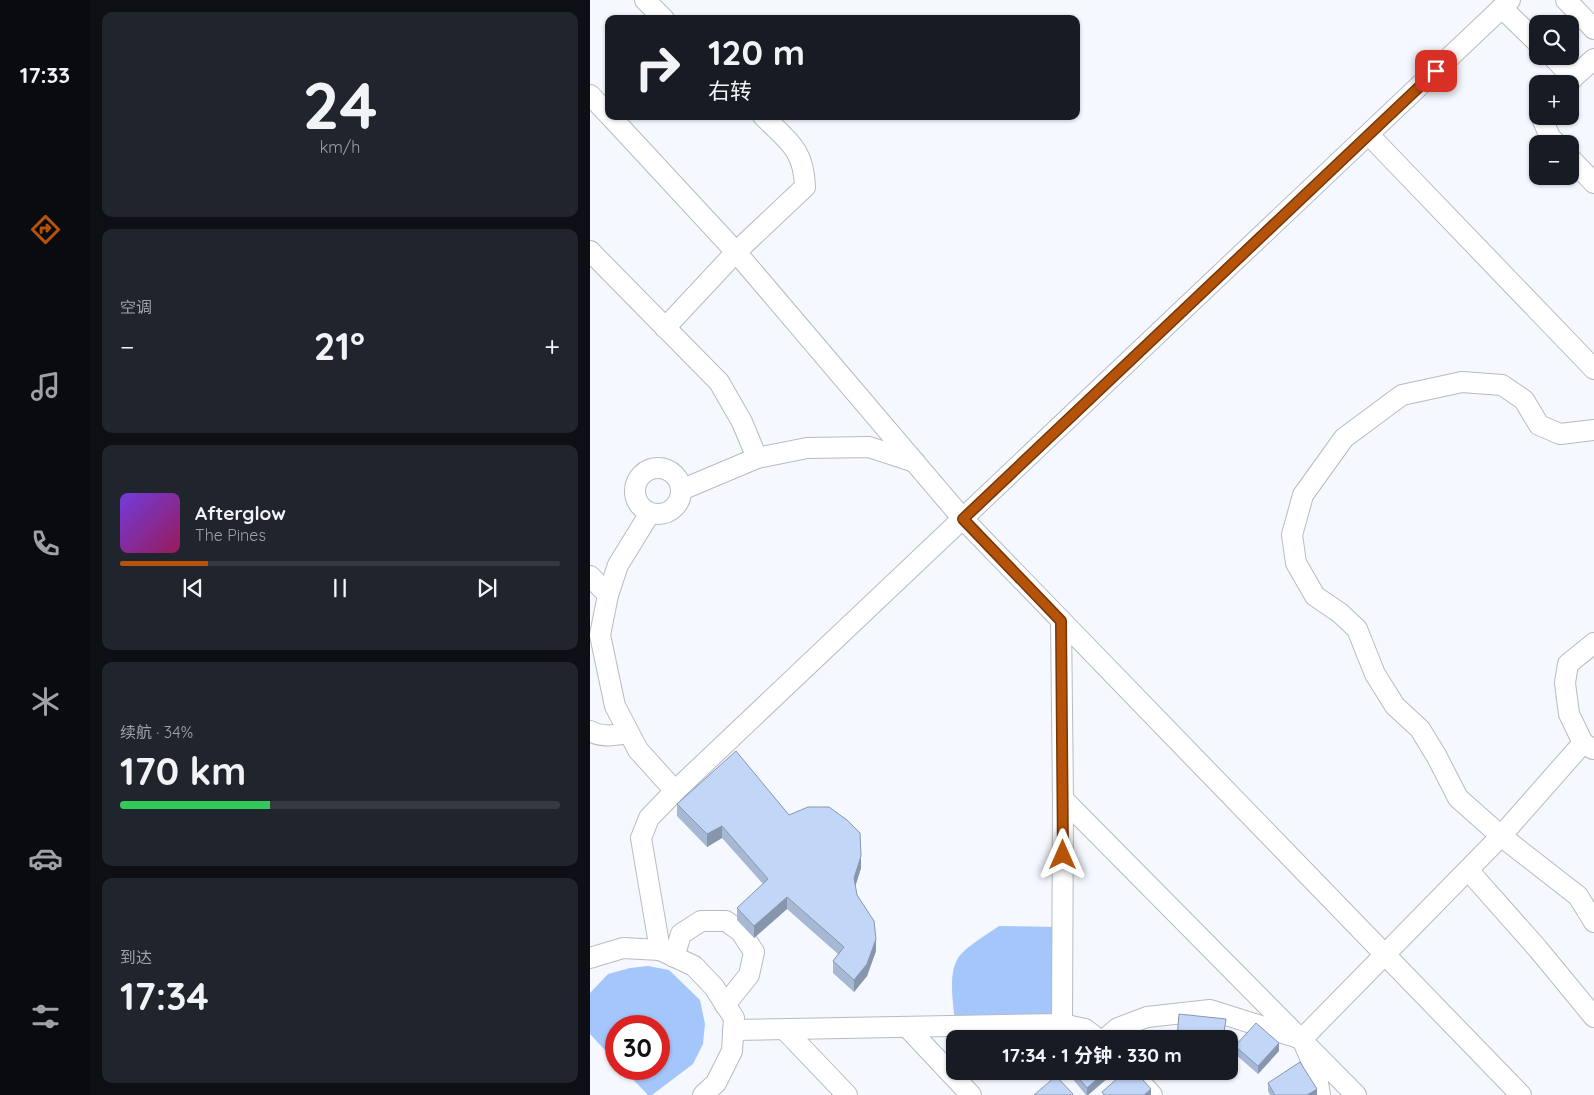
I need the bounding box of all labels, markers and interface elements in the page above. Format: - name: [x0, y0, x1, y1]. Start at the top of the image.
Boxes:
- map controls: [1529, 15, 1579, 185]
- button: search: [1529, 15, 1579, 65]
- text: 120 m: [708, 30, 805, 74]
- icon: right: [625, 35, 690, 100]
- pin: [1415, 50, 1457, 92]
- icon: arrive: [1422, 57, 1450, 85]
- text: 17:33: [20, 61, 70, 89]
- text: 24: [302, 64, 378, 145]
- button: +: [1529, 75, 1579, 125]
- text: 右转: [708, 77, 752, 105]
- button: −: [1529, 135, 1579, 185]
- text: km/h: [320, 137, 360, 157]
- icon: directions: [28, 212, 63, 247]
- text: 空调: [120, 297, 152, 317]
- text: 21°: [314, 322, 365, 370]
- text: −: [120, 329, 135, 364]
- text: +: [544, 329, 560, 364]
- icon: music: [28, 369, 63, 404]
- text: Afterglow: [195, 501, 286, 525]
- text: The Pines: [195, 525, 266, 545]
- icon: phone: [28, 526, 63, 561]
- icon: previous: [179, 574, 207, 602]
- icon: pause: [326, 574, 354, 602]
- icon: next: [473, 574, 501, 602]
- icon: climate: [28, 684, 63, 719]
- text: 续航 · 34%: [120, 722, 193, 742]
- text: 170 km: [120, 747, 246, 795]
- position arrow: [1036, 828, 1088, 880]
- icon: car: [28, 841, 63, 876]
- text: 到达: [120, 947, 152, 967]
- text: 17:34: [120, 972, 209, 1020]
- icon: filters: [28, 999, 63, 1034]
- speed limit sign: 30: [605, 1015, 670, 1080]
- text: 17:34 · 1 分钟 · 330 m: [1002, 1043, 1182, 1067]

